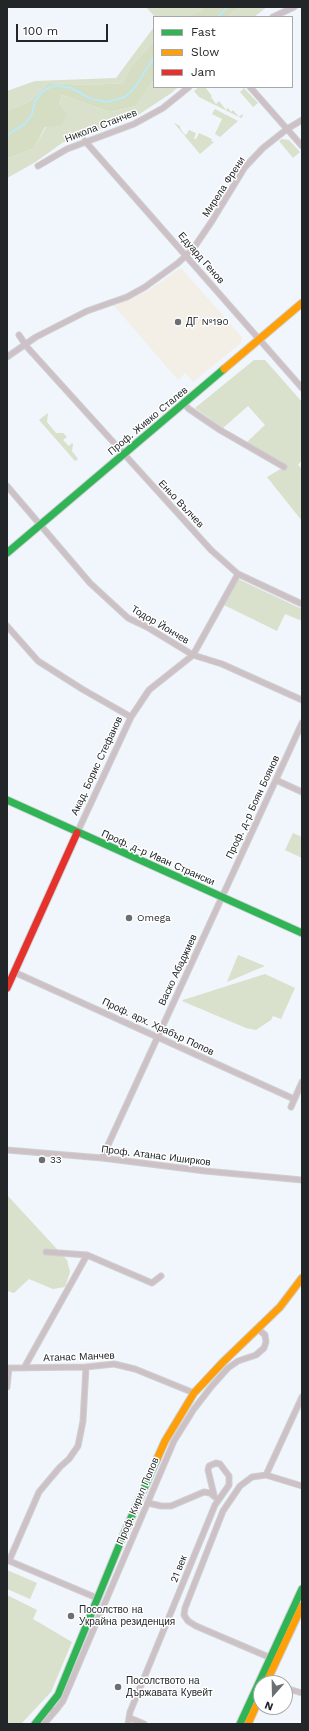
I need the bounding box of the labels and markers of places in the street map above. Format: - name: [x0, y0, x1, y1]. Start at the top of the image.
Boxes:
- place label: ДГ №190: [186, 316, 229, 328]
- marker: ДГ №190: [173, 317, 183, 327]
- place label: Omega: [137, 912, 171, 924]
- marker: Omega: [124, 913, 134, 923]
- place label: 33: [50, 1154, 62, 1166]
- marker: 33: [37, 1155, 47, 1165]
- place label: Посолство на Украйна резиденция: [79, 1604, 175, 1628]
- marker: Посолство на Украйна резиденция: [66, 1611, 76, 1621]
- place label: Посолството на Държавата Кувейт: [126, 1675, 213, 1698]
- marker: Посолството на Държавата Кувейт: [113, 1682, 123, 1692]

